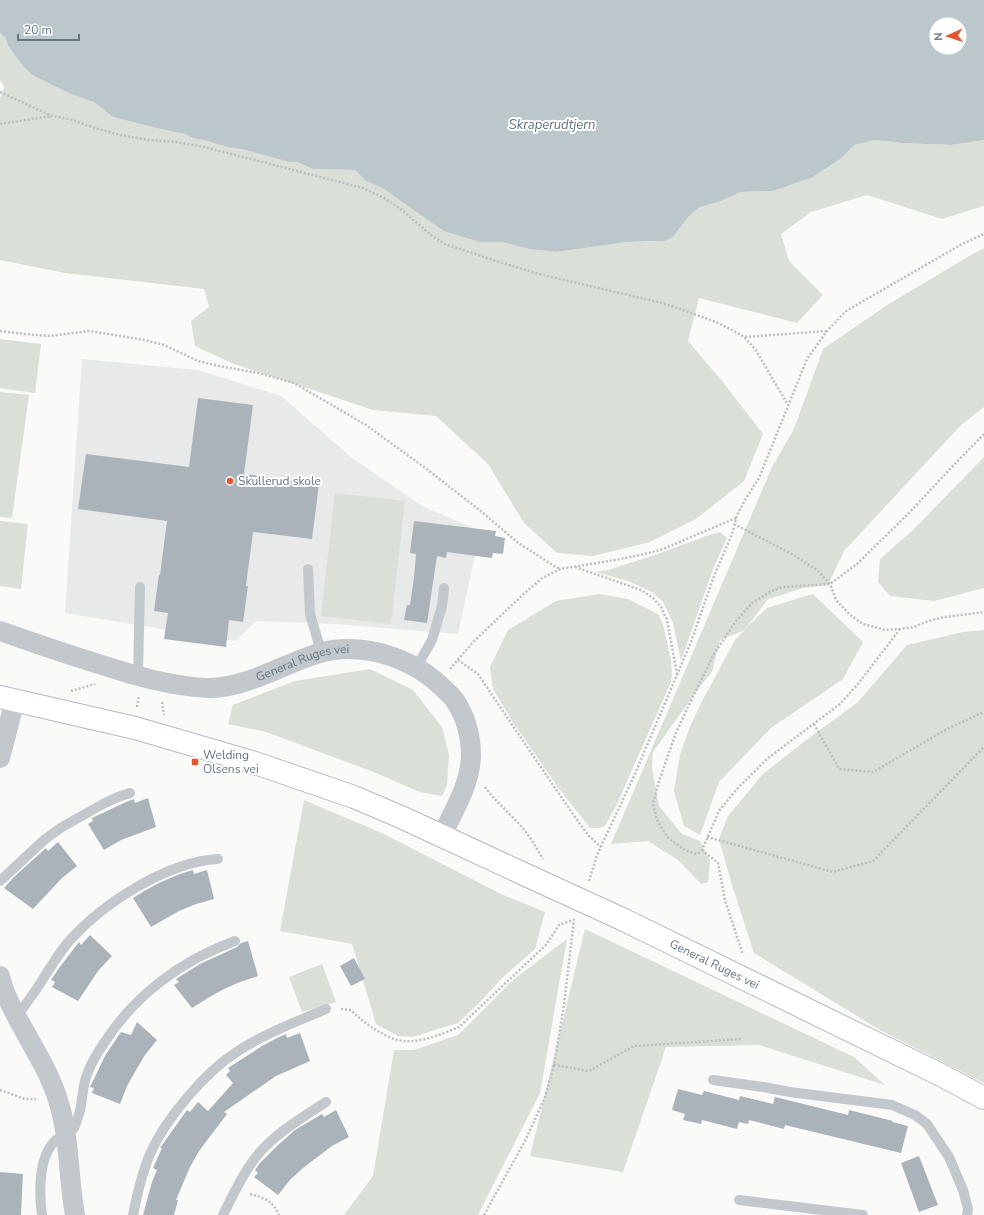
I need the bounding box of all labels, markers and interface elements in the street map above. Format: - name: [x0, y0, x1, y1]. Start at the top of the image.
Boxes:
- scale bar: [18, 16, 79, 42]
- north arrow: [928, 16, 968, 56]
- text: 20 m: [24, 22, 52, 38]
- text: N: [931, 32, 946, 41]
- water label: Skraperudtjern: [509, 116, 595, 134]
- place label: Skullerud skole: [238, 473, 321, 489]
- marker: Skullerud skole: [225, 476, 235, 486]
- street label: General Ruges vei: [254, 641, 349, 685]
- place label: Welding Olsens vei: [203, 747, 259, 777]
- marker: Welding Olsens vei: [190, 757, 200, 767]
- street label: General Ruges vei: [667, 936, 762, 993]

